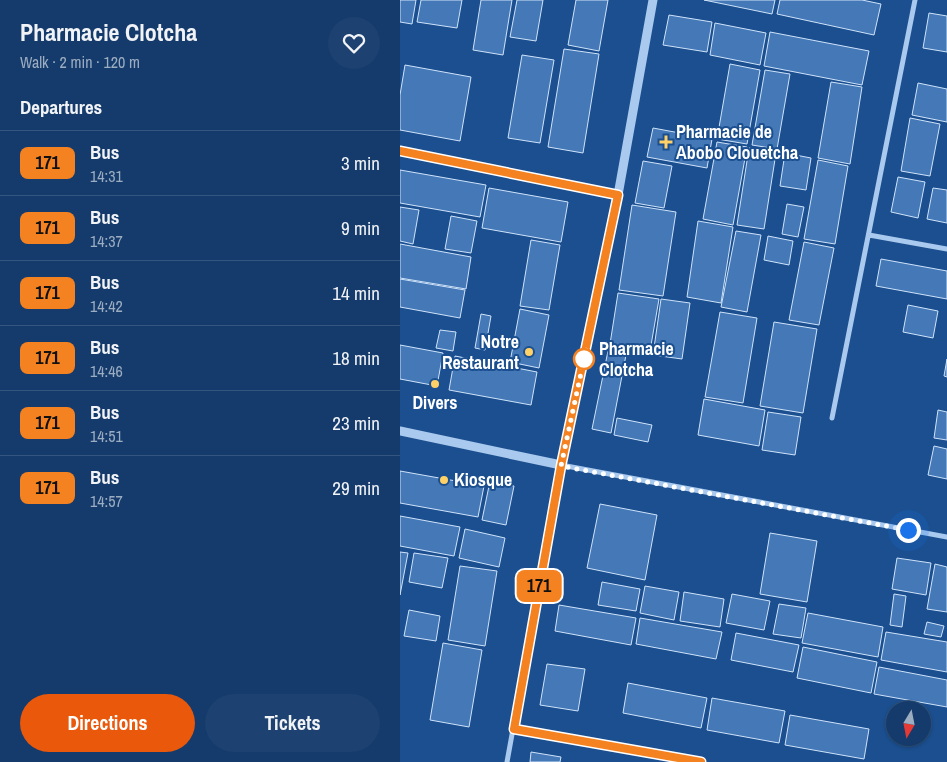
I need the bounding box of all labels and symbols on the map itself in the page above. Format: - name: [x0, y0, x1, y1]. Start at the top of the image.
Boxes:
- place label: Pharmacie de Abobo Clouetcha: [676, 119, 799, 165]
- marker: Pharmacie de Abobo Clouetcha: [660, 136, 672, 148]
- place label: Notre Restaurant: [442, 329, 519, 375]
- place label: Pharmacie Clotcha: [599, 336, 674, 382]
- marker: Notre Restaurant: [523, 346, 535, 358]
- marker: Pharmacie Clotcha: [573, 348, 595, 370]
- marker: Divers: [429, 378, 441, 390]
- place label: Divers: [412, 390, 458, 415]
- place label: Kiosque: [454, 467, 512, 492]
- marker: Kiosque: [438, 474, 450, 486]
- your location: [896, 518, 921, 543]
- line badge: 171: [510, 570, 568, 602]
- north arrow: [886, 701, 931, 746]

